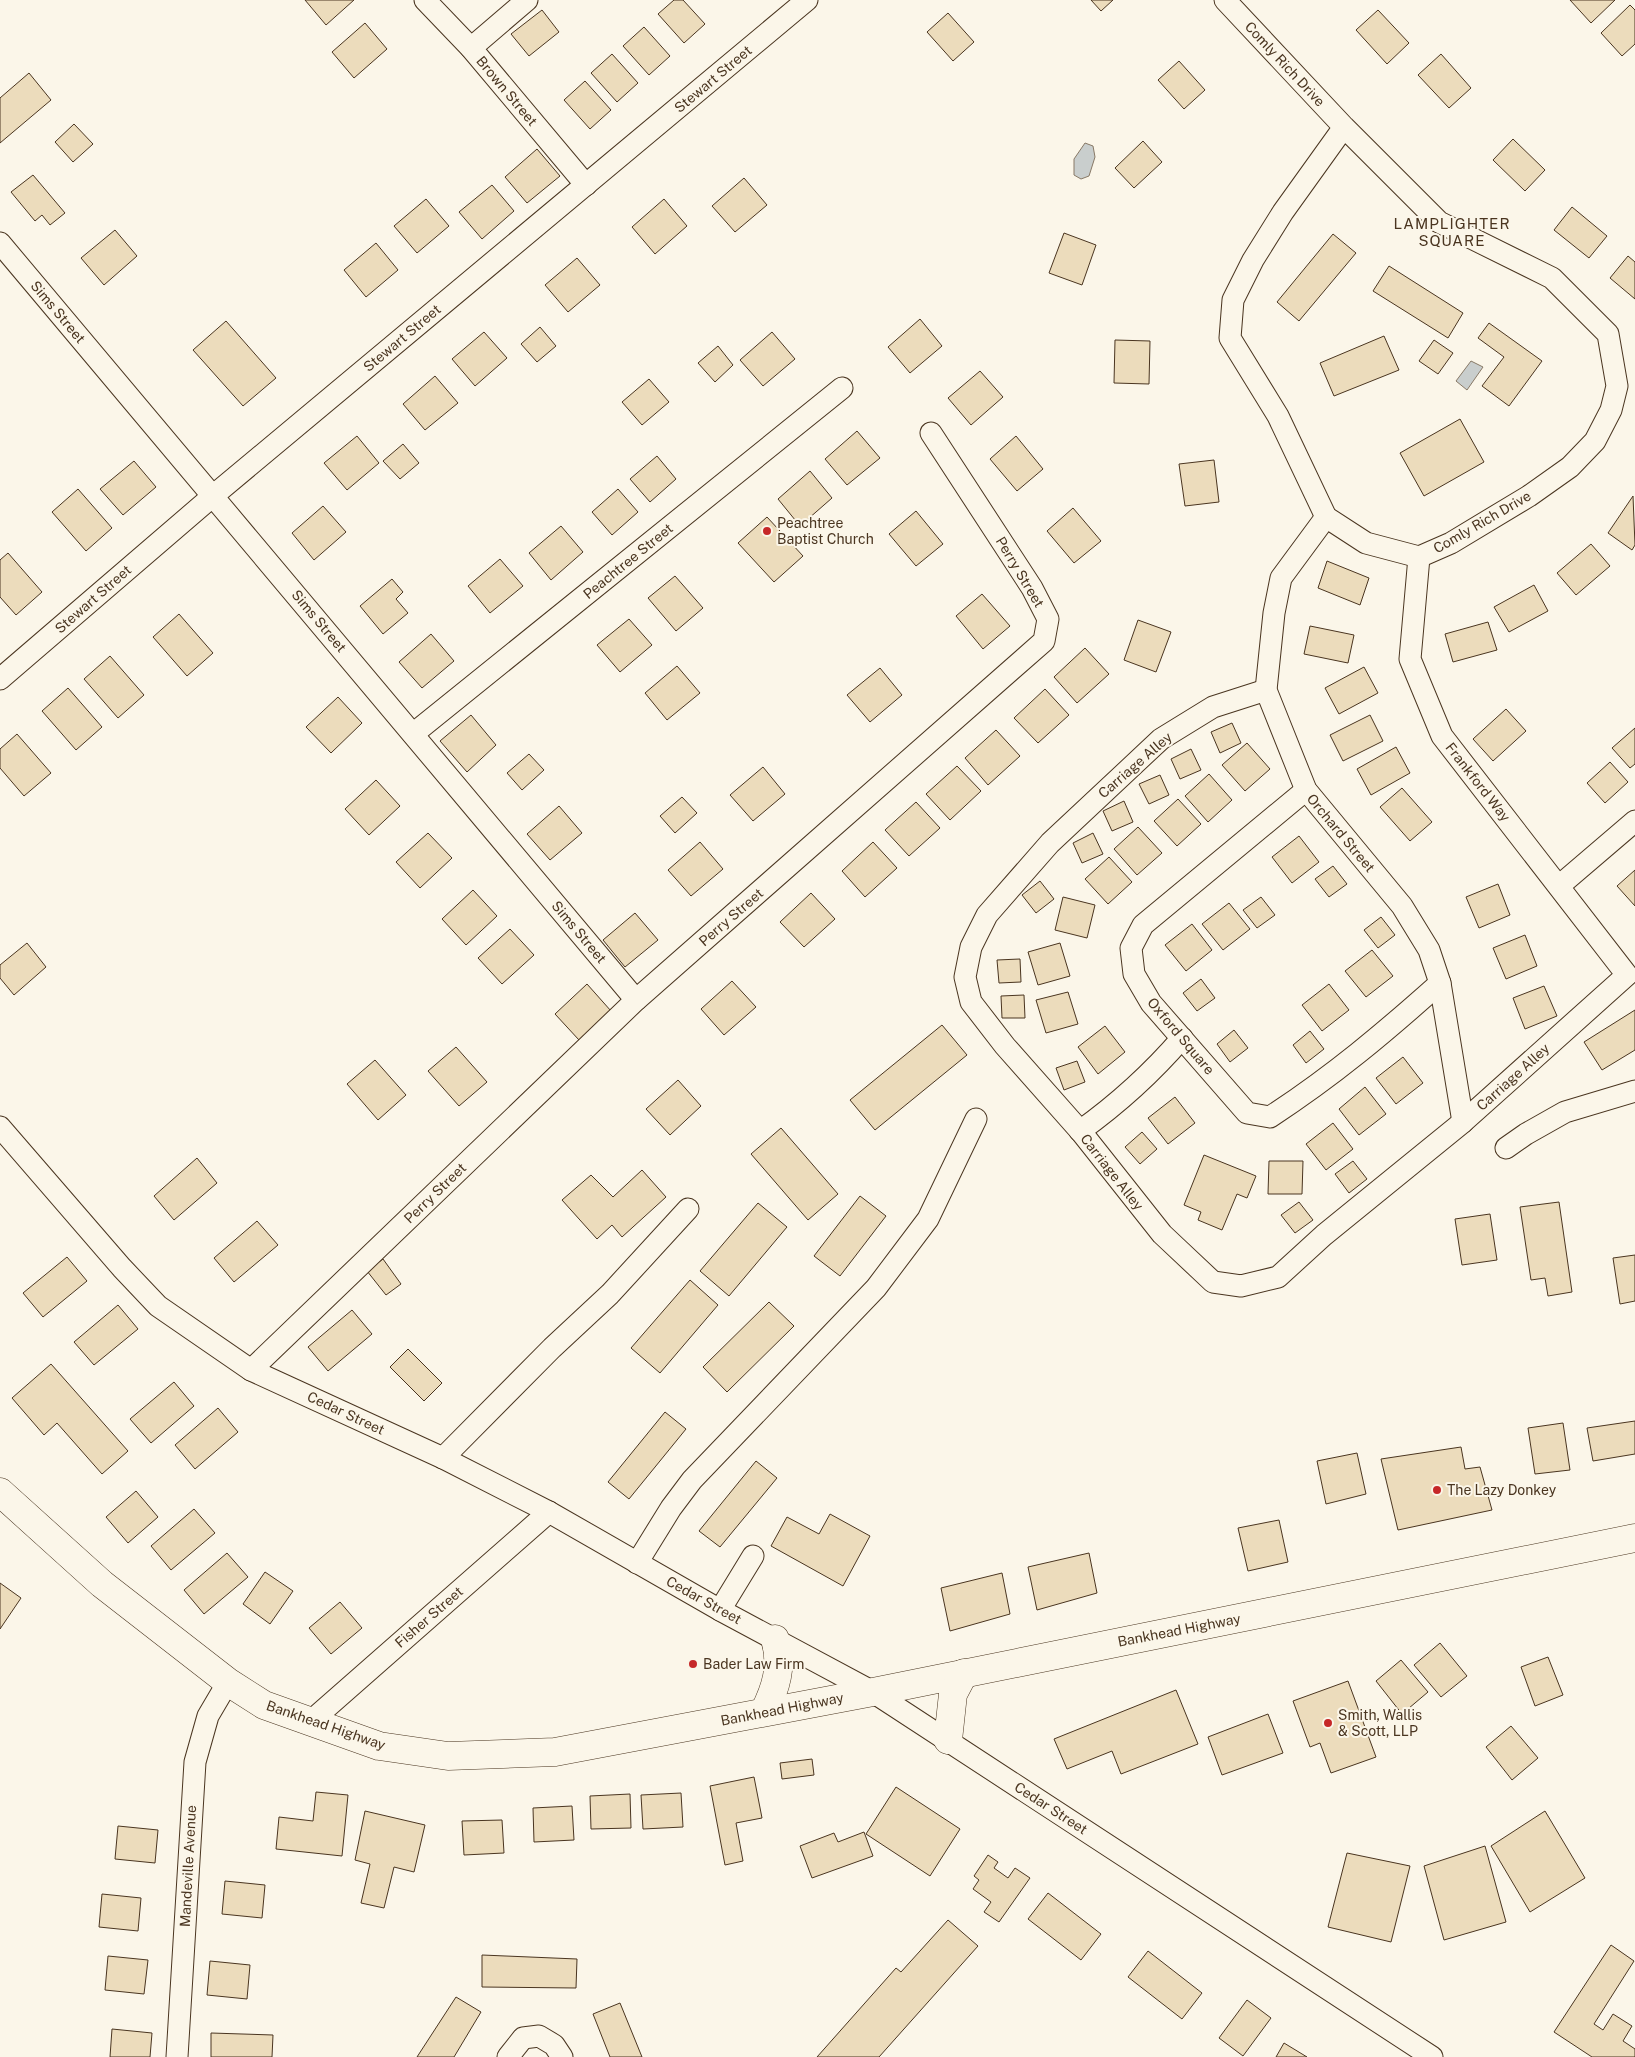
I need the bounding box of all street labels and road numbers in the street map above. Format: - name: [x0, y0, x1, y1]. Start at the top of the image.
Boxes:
- street label: Comly Rich Drive: [1242, 18, 1328, 110]
- street label: Stewart Street: [671, 42, 755, 116]
- street label: Brown Street: [473, 53, 541, 129]
- street label: Sims Street: [27, 278, 89, 346]
- street label: Stewart Street: [360, 301, 444, 375]
- street label: Comly Rich Drive: [1430, 488, 1534, 556]
- street label: Peachtree Street: [580, 520, 676, 602]
- street label: Perry Street: [993, 534, 1047, 610]
- street label: Stewart Street: [52, 562, 134, 636]
- street label: Sims Street: [288, 587, 350, 655]
- street label: Carriage Alley: [1095, 728, 1175, 801]
- street label: Frankford Way: [1442, 740, 1514, 825]
- street label: Orchard Street: [1304, 791, 1378, 875]
- street label: Perry Street: [696, 885, 766, 949]
- street label: Sims Street: [548, 898, 610, 966]
- street label: Oxford Square: [1144, 994, 1218, 1078]
- street label: Carriage Alley: [1473, 1040, 1553, 1114]
- street label: Carriage Alley: [1077, 1131, 1147, 1214]
- street label: Perry Street: [401, 1160, 469, 1226]
- street label: Cedar Street: [305, 1388, 387, 1438]
- street label: Cedar Street: [664, 1573, 744, 1627]
- street label: Fisher Street: [392, 1583, 466, 1651]
- street label: Bankhead Highway: [1116, 1610, 1242, 1650]
- street label: Bankhead Highway: [719, 1689, 845, 1729]
- street label: Bankhead Highway: [264, 1697, 388, 1753]
- street label: Cedar Street: [1012, 1779, 1090, 1837]
- street label: Mandeville Avenue: [177, 1805, 199, 1927]

